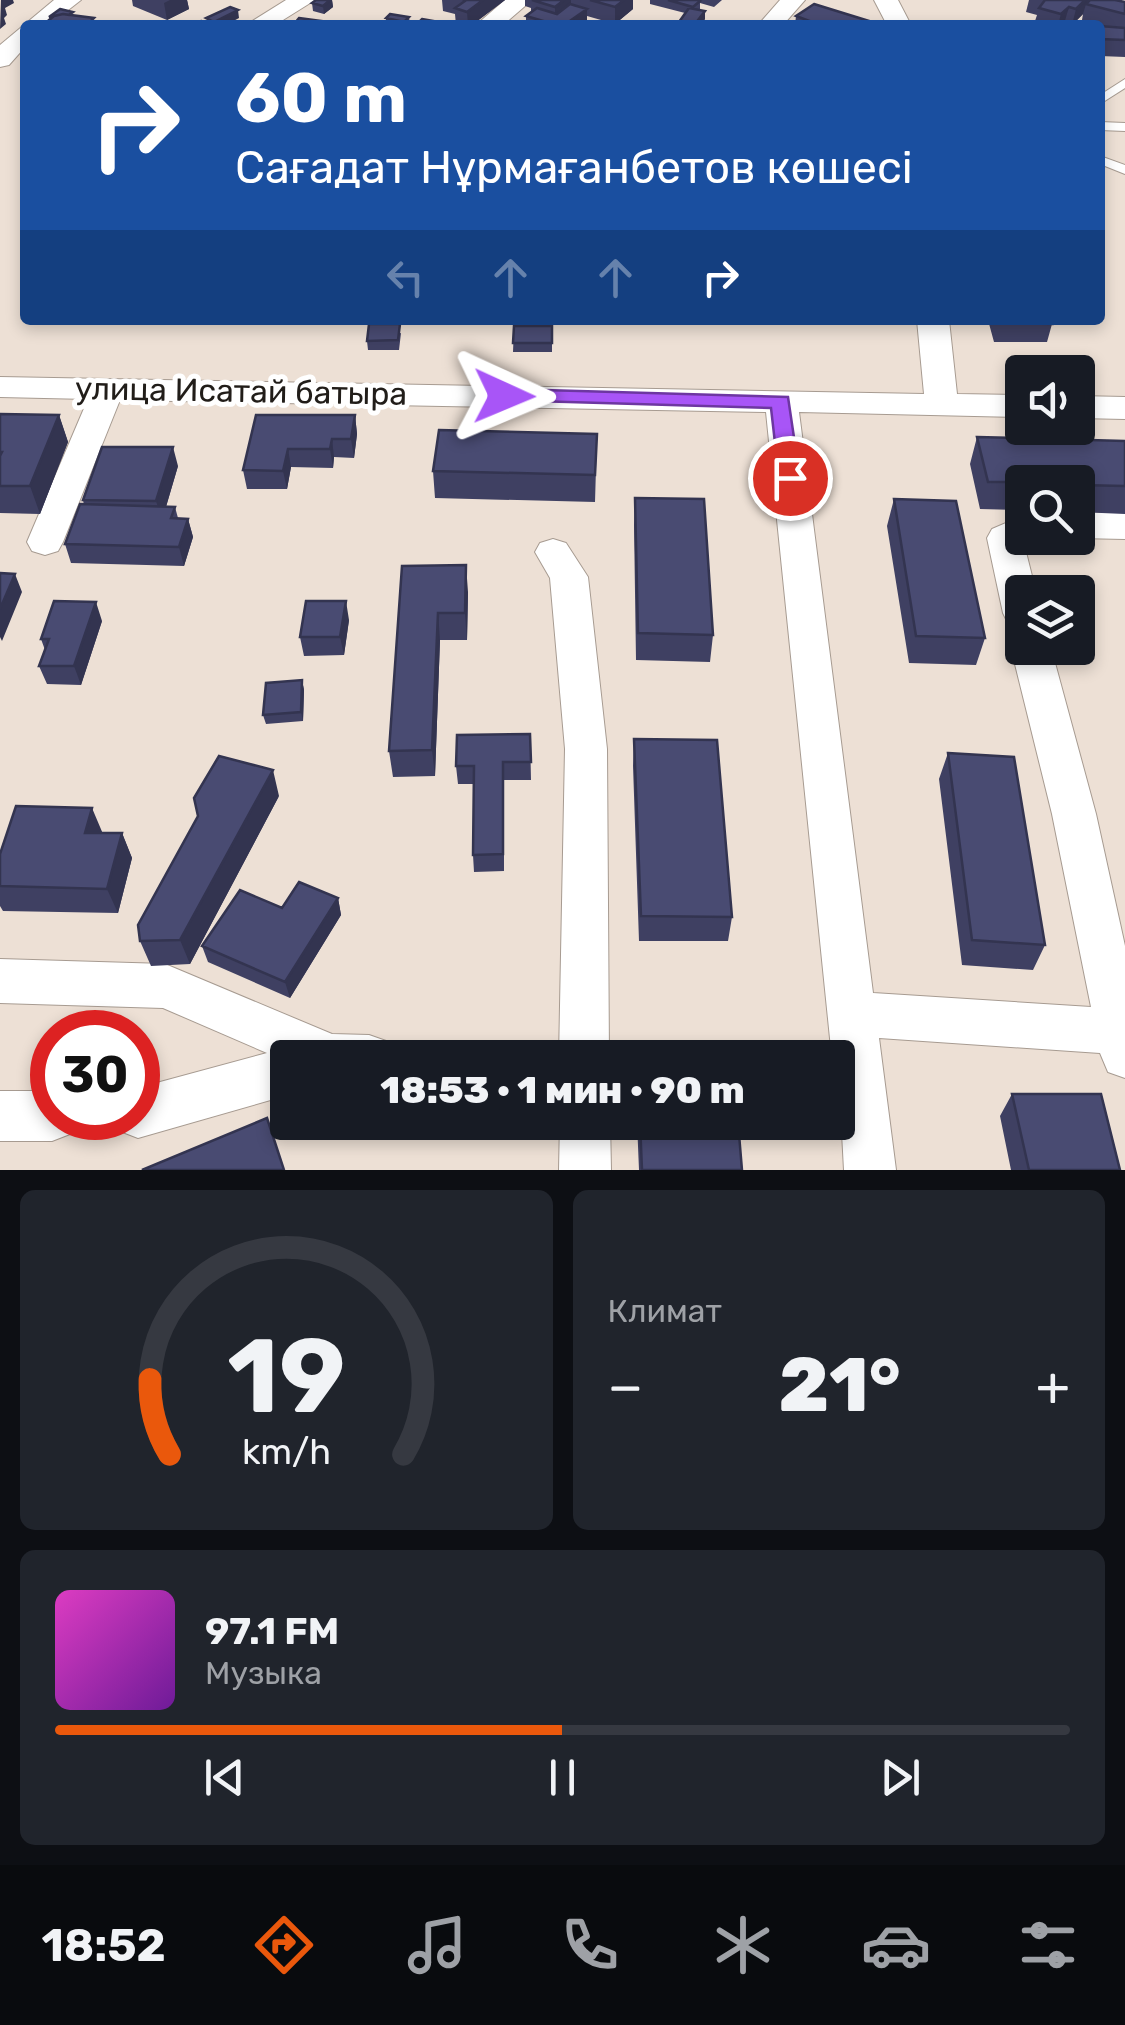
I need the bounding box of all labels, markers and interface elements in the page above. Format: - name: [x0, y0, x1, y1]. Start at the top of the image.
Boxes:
- text: 60 m: [235, 57, 407, 140]
- icon: right: [70, 60, 200, 190]
- text: Сағадат Нұрмағанбетов көшесі: [235, 141, 913, 194]
- icon: left: [378, 250, 433, 305]
- icon: ahead: [483, 250, 538, 305]
- icon: ahead: [588, 250, 643, 305]
- icon: right: [693, 250, 748, 305]
- position arrow: [452, 344, 556, 448]
- map controls: [1005, 355, 1095, 665]
- button: sound: [1005, 355, 1095, 445]
- street label: улица Исатай батыра: [75, 369, 407, 413]
- pin: [748, 436, 833, 521]
- icon: arrive: [763, 451, 818, 506]
- button: search: [1005, 465, 1095, 555]
- button: layers: [1005, 575, 1095, 665]
- speed limit sign: 30: [30, 1010, 160, 1140]
- text: 18:53 · 1 мин · 90 m: [380, 1067, 745, 1113]
- text: Климат: [608, 1292, 722, 1330]
- text: 19: [227, 1315, 345, 1438]
- text: 21°: [779, 1341, 900, 1430]
- text: −: [608, 1354, 643, 1419]
- text: +: [1036, 1354, 1070, 1419]
- text: km/h: [242, 1431, 331, 1473]
- text: 97.1 FM: [205, 1608, 339, 1654]
- text: Музыка: [205, 1654, 322, 1692]
- icon: previous: [197, 1750, 252, 1805]
- icon: pause: [535, 1750, 590, 1805]
- icon: next: [873, 1750, 928, 1805]
- icon: directions: [249, 1910, 319, 1980]
- icon: music: [402, 1910, 472, 1980]
- icon: phone: [555, 1910, 625, 1980]
- icon: climate: [708, 1910, 778, 1980]
- icon: car: [861, 1910, 931, 1980]
- icon: filters: [1013, 1910, 1083, 1980]
- text: 18:52: [41, 1919, 166, 1972]

